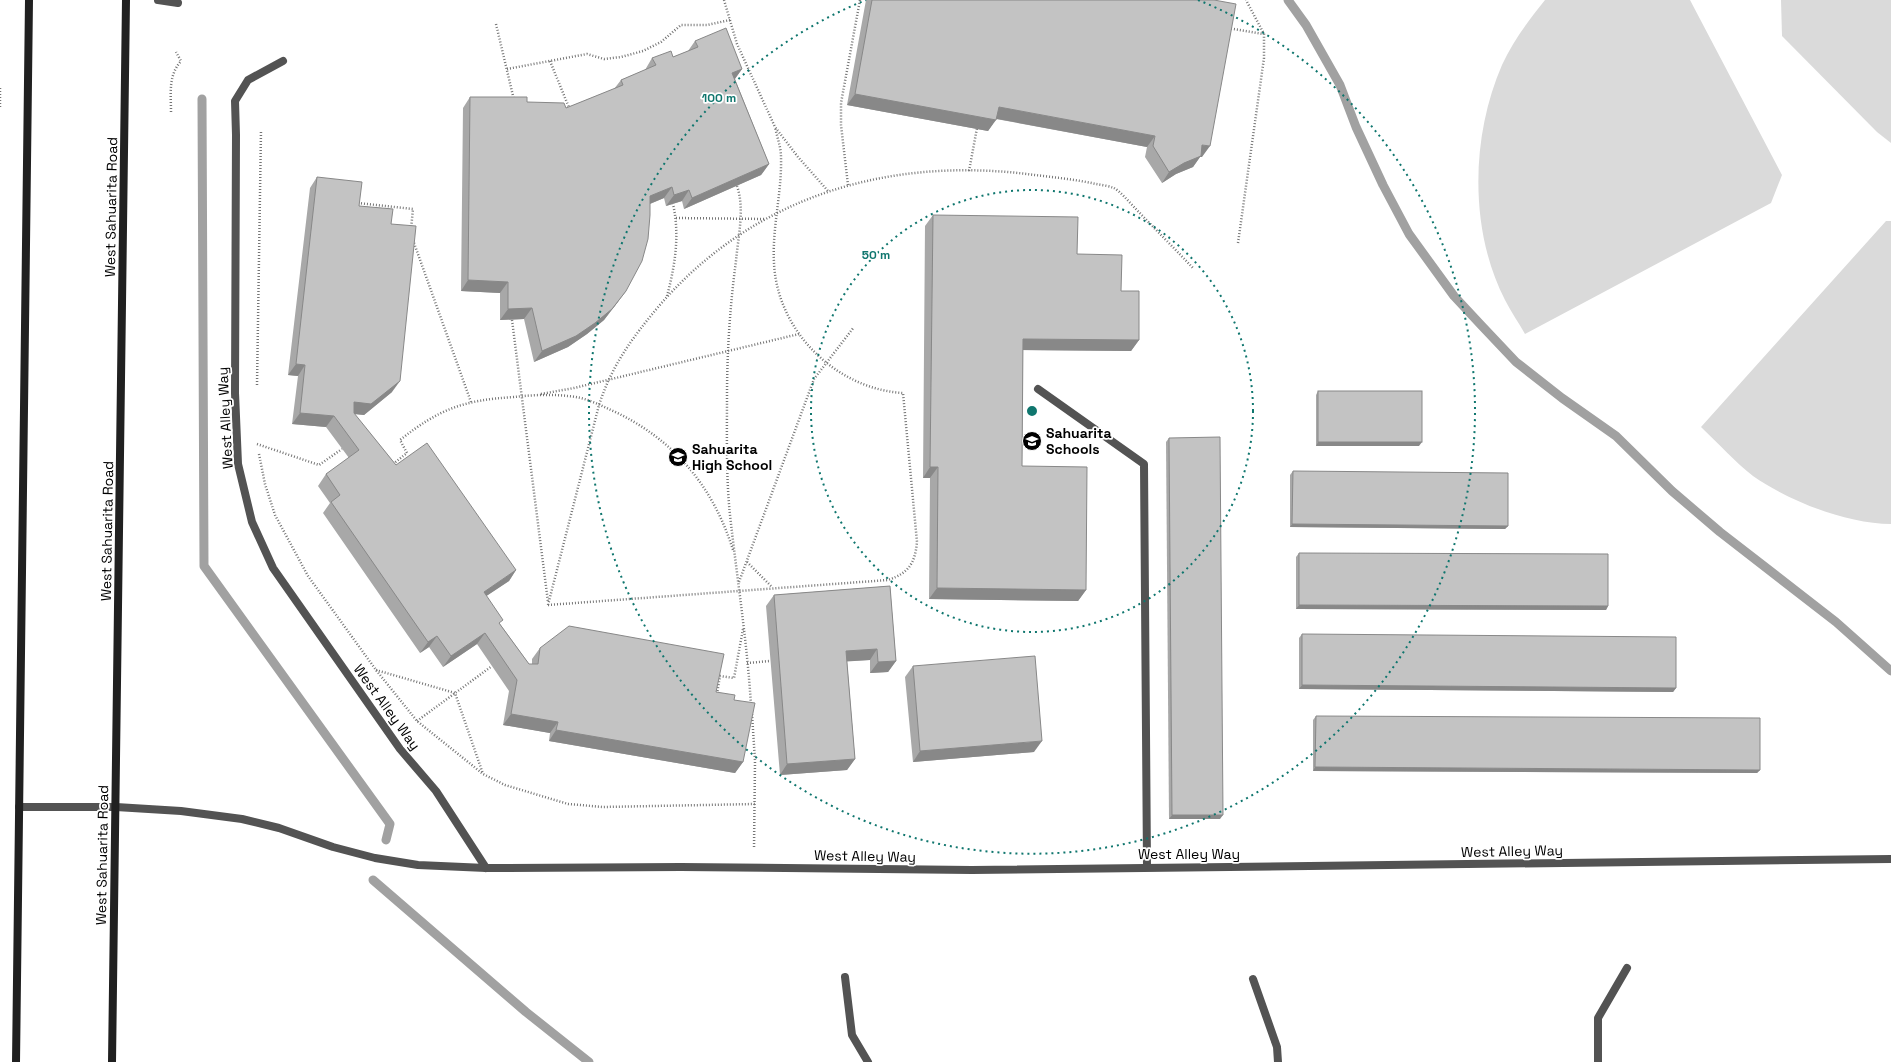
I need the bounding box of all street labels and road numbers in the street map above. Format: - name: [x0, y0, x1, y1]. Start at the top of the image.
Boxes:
- street label: West Sahuarita Road: [101, 137, 121, 277]
- street label: West Alley Way: [213, 367, 237, 469]
- street label: West Sahuarita Road: [97, 461, 117, 601]
- street label: West Alley Way: [350, 660, 424, 754]
- street label: West Sahuarita Road: [92, 785, 112, 925]
- street label: West Alley Way: [1461, 841, 1563, 861]
- street label: West Alley Way: [1138, 845, 1240, 863]
- street label: West Alley Way: [814, 846, 916, 866]

